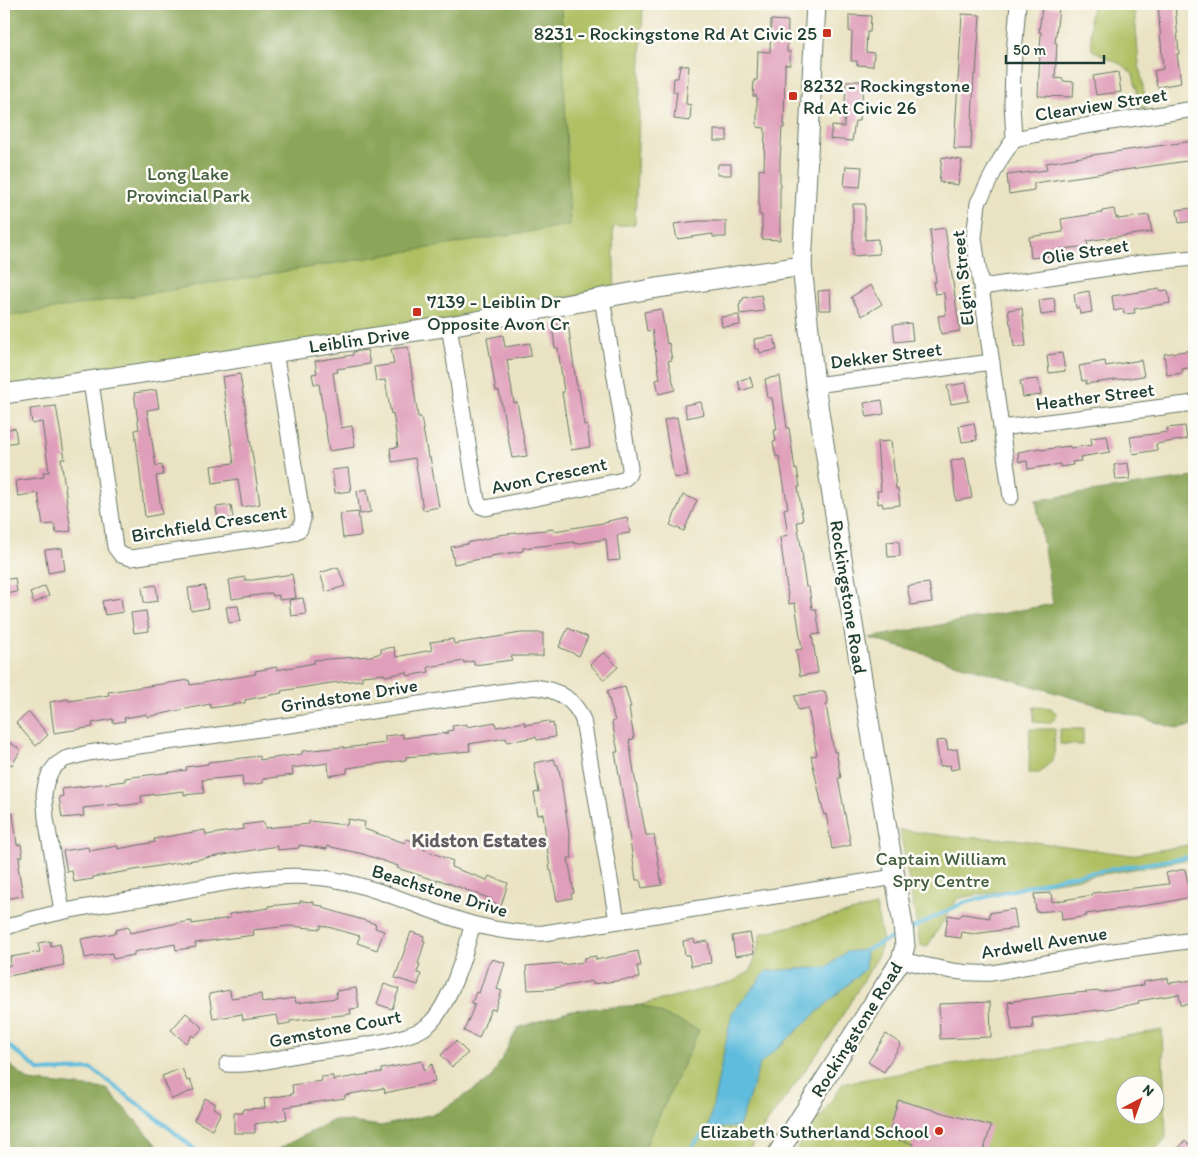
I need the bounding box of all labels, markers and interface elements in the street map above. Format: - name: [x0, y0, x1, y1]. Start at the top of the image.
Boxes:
- place label: 8231 - Rockingstone Rd At Civic 25: [534, 22, 817, 45]
- marker: 8231 - Rockingstone Rd At Civic 25: [821, 27, 833, 39]
- scale bar: [1006, 32, 1103, 64]
- text: 50 m: [1013, 41, 1046, 59]
- place label: 8232 - Rockingstone Rd At Civic 26: [803, 74, 970, 119]
- street label: Clearview Street: [1033, 83, 1169, 126]
- marker: 8232 - Rockingstone Rd At Civic 26: [787, 90, 799, 102]
- park label: Long Lake Provincial Park: [126, 162, 250, 207]
- street label: Elgin Street: [946, 229, 979, 327]
- street label: Olie Street: [1040, 233, 1130, 270]
- place label: 7139 - Leiblin Dr Opposite Avon Cr: [427, 290, 570, 335]
- marker: 7139 - Leiblin Dr Opposite Avon Cr: [411, 306, 423, 318]
- street label: Leiblin Drive: [307, 321, 411, 358]
- street label: Dekker Street: [829, 337, 943, 374]
- street label: Heather Street: [1034, 378, 1156, 415]
- street label: Avon Crescent: [489, 452, 609, 499]
- street label: Birchfield Crescent: [130, 500, 289, 547]
- street label: Rockingstone Road: [825, 518, 872, 676]
- street label: Grindstone Drive: [279, 673, 419, 718]
- district label: Kidston Estates: [411, 828, 547, 852]
- park label: Captain William Spry Centre: [875, 847, 1007, 892]
- street label: Beachstone Drive: [369, 859, 511, 922]
- street label: Ardwell Avenue: [979, 921, 1109, 964]
- street label: Rockingstone Road: [805, 957, 907, 1101]
- street label: Gemstone Court: [267, 1004, 403, 1053]
- north arrow: [1116, 1074, 1166, 1124]
- text: N: [1139, 1081, 1157, 1100]
- place label: Elizabeth Sutherland School: [700, 1120, 930, 1143]
- marker: Elizabeth Sutherland School: [933, 1125, 945, 1137]

